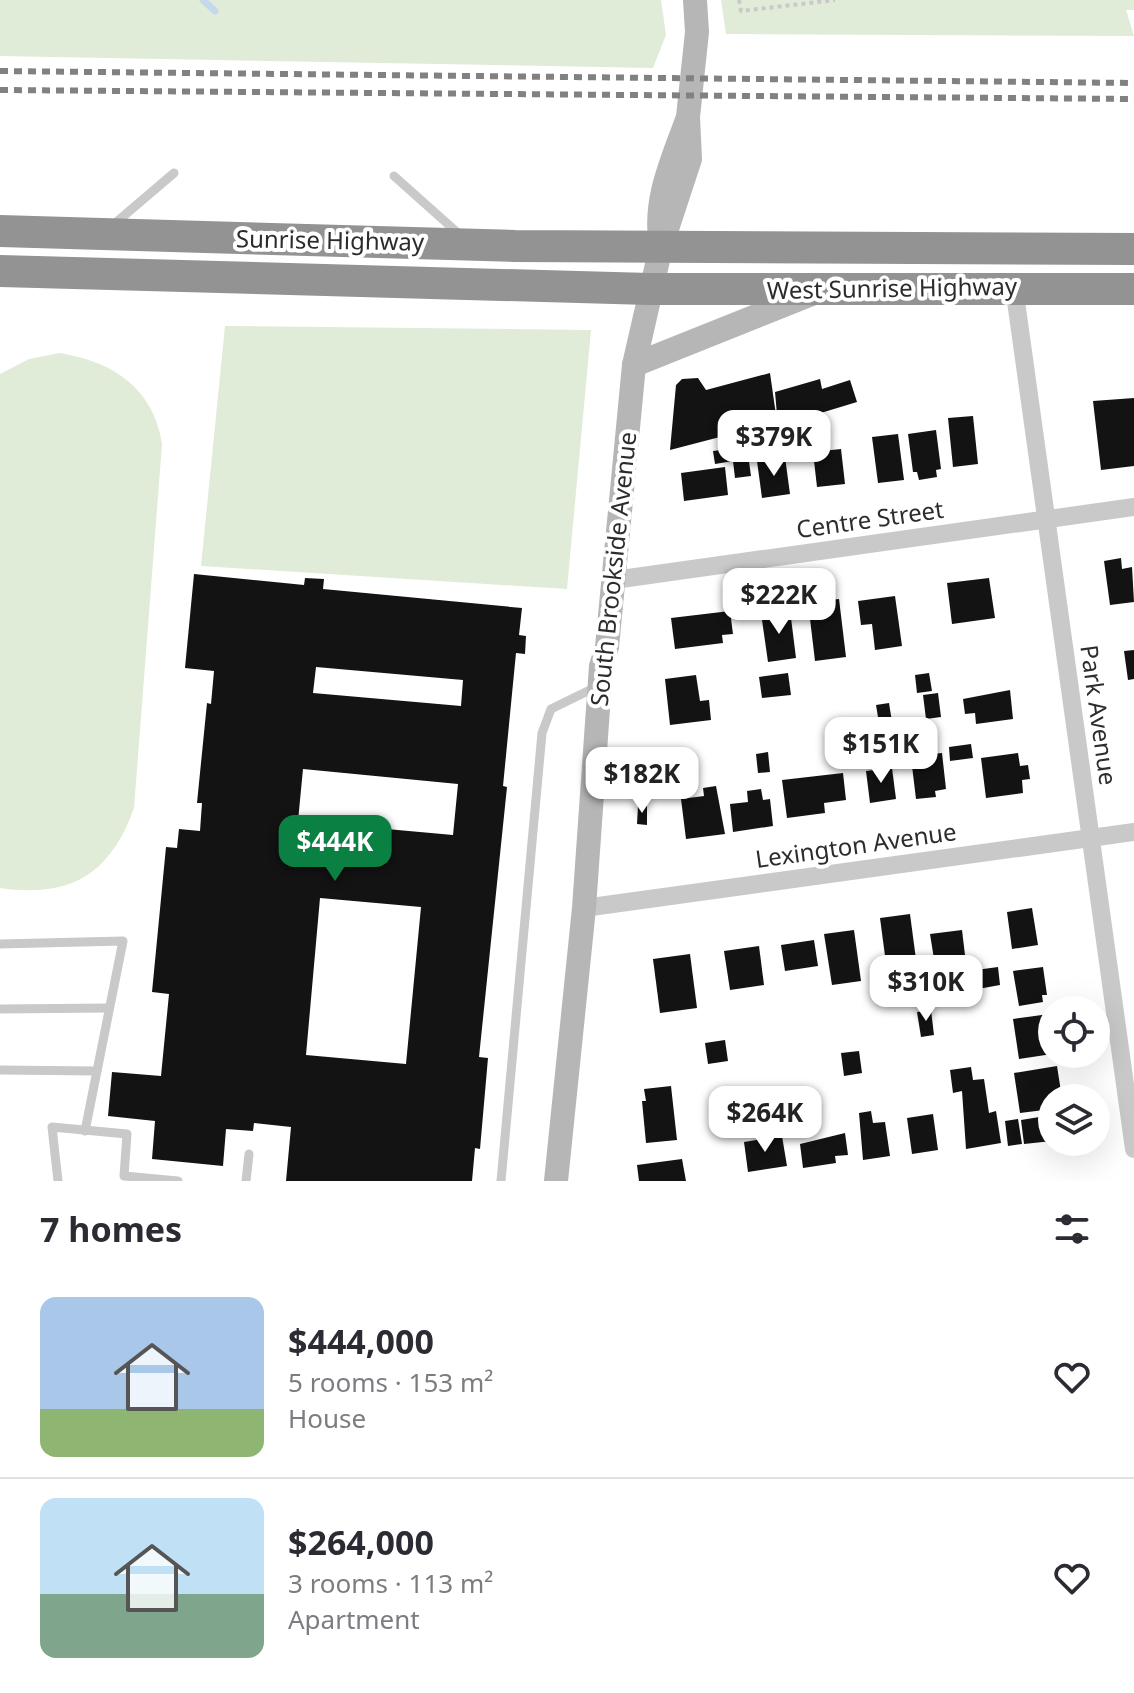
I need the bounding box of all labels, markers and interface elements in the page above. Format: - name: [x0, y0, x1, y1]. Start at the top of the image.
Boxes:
- street label: Sunrise Highway: [236, 221, 425, 258]
- street label: West Sunrise Highway: [767, 269, 1018, 306]
- pin: $379K: [718, 410, 830, 478]
- text: $379K: [736, 418, 812, 454]
- street label: South Brookside Avenue: [582, 430, 643, 708]
- street label: Centre Street: [794, 492, 946, 545]
- pin: $222K: [723, 568, 835, 636]
- text: $222K: [741, 576, 817, 612]
- street label: Park Avenue: [1073, 643, 1126, 787]
- pin: $151K: [825, 717, 937, 785]
- text: $151K: [843, 725, 919, 761]
- pin: $182K: [586, 747, 698, 815]
- text: $182K: [604, 755, 680, 791]
- street label: Lexington Avenue: [753, 814, 958, 875]
- pin: $444K: [279, 815, 391, 883]
- text: $444K: [297, 823, 373, 859]
- pin: $310K: [870, 955, 982, 1023]
- text: $310K: [888, 963, 964, 999]
- map controls: [1038, 996, 1110, 1156]
- button: locate: [1038, 996, 1110, 1068]
- button: layers: [1038, 1084, 1110, 1156]
- pin: $264K: [709, 1086, 821, 1154]
- text: $264K: [727, 1094, 803, 1130]
- text: 7 homes: [40, 1206, 182, 1252]
- icon: filters: [1050, 1207, 1094, 1251]
- text: $444,000: [288, 1318, 434, 1364]
- icon: home: [104, 1329, 200, 1425]
- icon: heart: [1050, 1355, 1094, 1399]
- text: 5 rooms · 153 m²: [288, 1364, 493, 1400]
- text: House: [288, 1400, 366, 1436]
- text: $264,000: [288, 1519, 434, 1565]
- icon: home: [104, 1530, 200, 1626]
- icon: heart: [1050, 1556, 1094, 1600]
- text: 3 rooms · 113 m²: [288, 1565, 493, 1601]
- text: Apartment: [288, 1601, 420, 1637]

